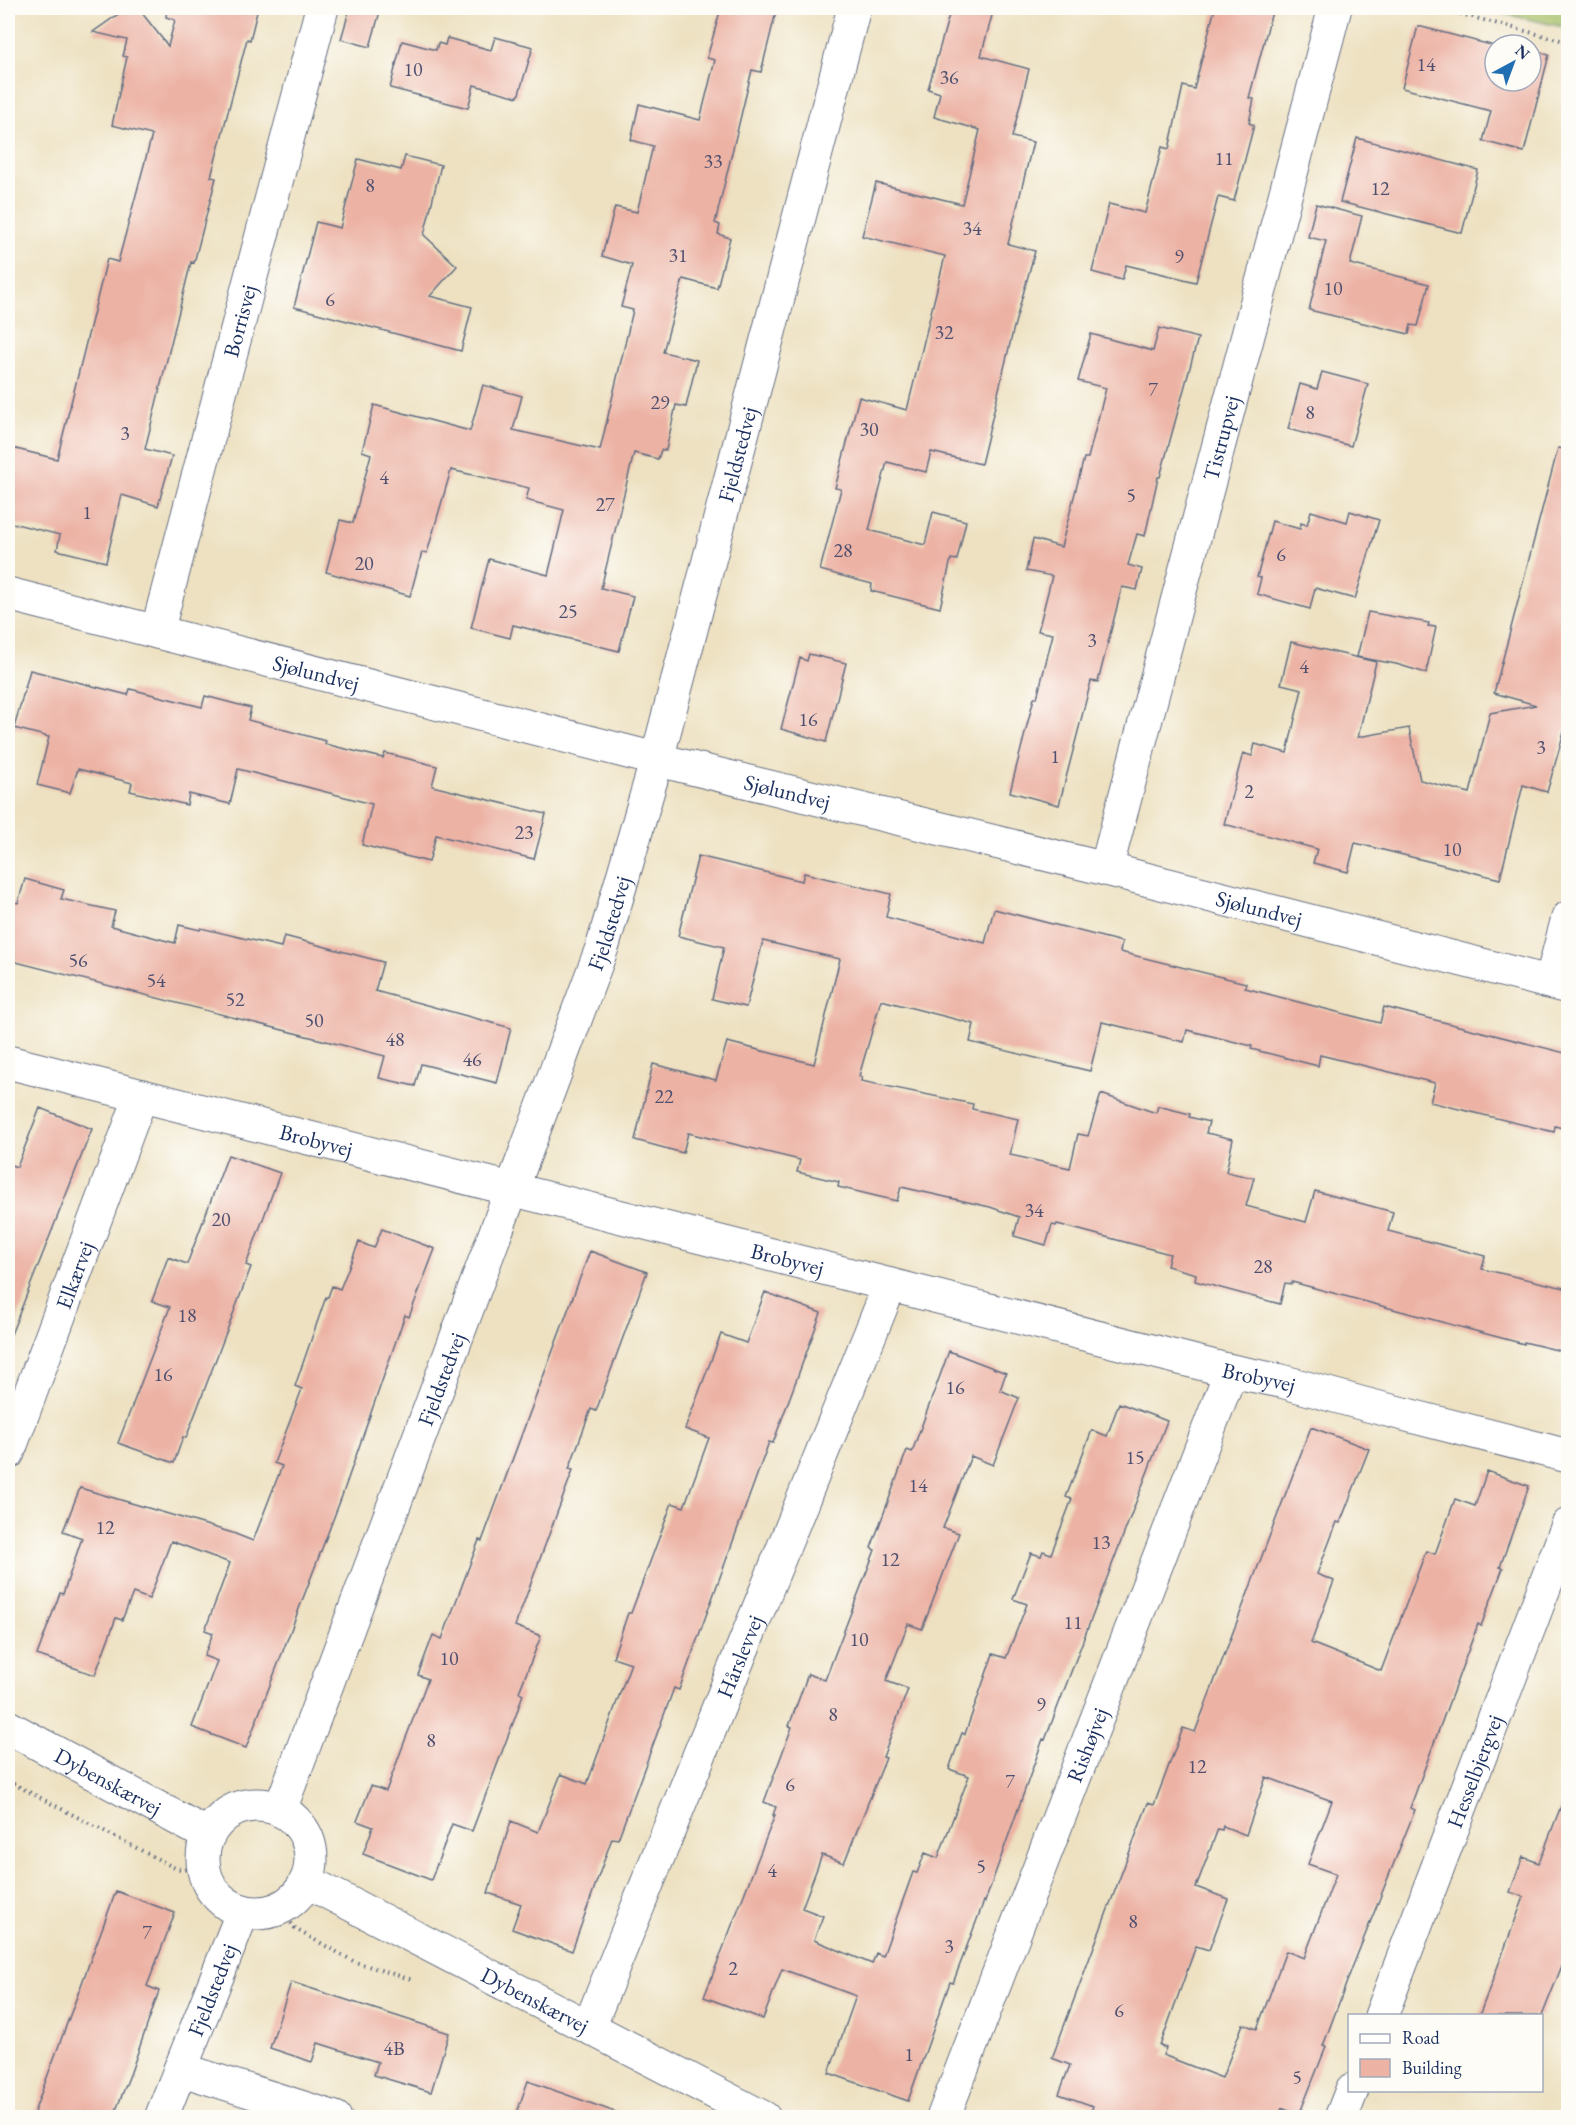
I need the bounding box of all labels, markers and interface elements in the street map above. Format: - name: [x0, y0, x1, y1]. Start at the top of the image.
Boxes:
- north arrow: [1483, 33, 1543, 93]
- text: N: [1511, 40, 1534, 64]
- house number: 14: [1416, 51, 1436, 77]
- house number: 10: [403, 56, 423, 82]
- house number: 36: [939, 64, 959, 90]
- house number: 11: [1214, 145, 1234, 171]
- house number: 33: [703, 148, 723, 174]
- house number: 8: [365, 172, 375, 198]
- house number: 12: [1370, 175, 1390, 201]
- house number: 34: [962, 215, 982, 241]
- house number: 31: [668, 242, 688, 268]
- house number: 9: [1174, 243, 1184, 269]
- house number: 10: [1323, 275, 1343, 301]
- street label: Borrisvej: [216, 281, 263, 360]
- house number: 6: [325, 286, 335, 312]
- house number: 32: [934, 319, 954, 345]
- house number: 7: [1148, 376, 1158, 402]
- house number: 29: [650, 389, 670, 415]
- street label: Tistrupvej: [1196, 392, 1246, 484]
- house number: 8: [1305, 399, 1315, 425]
- street label: Fjeldstedvej: [711, 404, 764, 505]
- house number: 30: [859, 416, 879, 442]
- house number: 3: [120, 420, 130, 446]
- house number: 4: [379, 464, 389, 490]
- house number: 5: [1126, 482, 1136, 508]
- house number: 27: [595, 491, 615, 517]
- house number: 1: [82, 499, 92, 525]
- house number: 28: [833, 537, 853, 563]
- house number: 6: [1276, 541, 1286, 567]
- house number: 20: [354, 550, 374, 576]
- house number: 25: [558, 598, 578, 624]
- house number: 3: [1087, 627, 1097, 653]
- street label: Sjølundvej: [270, 648, 362, 698]
- house number: 4: [1299, 653, 1309, 679]
- house number: 16: [798, 706, 818, 732]
- house number: 3: [1536, 734, 1546, 760]
- house number: 1: [1050, 743, 1060, 769]
- street label: Sjølundvej: [741, 767, 833, 816]
- house number: 2: [1244, 778, 1254, 804]
- house number: 23: [514, 819, 534, 845]
- house number: 10: [1442, 836, 1462, 862]
- street label: Fjeldstedvej: [581, 873, 637, 975]
- street label: Sjølundvej: [1213, 884, 1305, 934]
- house number: 56: [68, 947, 88, 973]
- house number: 54: [146, 967, 166, 993]
- house number: 52: [225, 986, 245, 1012]
- house number: 50: [304, 1007, 324, 1033]
- house number: 48: [385, 1026, 405, 1052]
- house number: 46: [462, 1046, 482, 1072]
- house number: 22: [654, 1083, 674, 1109]
- street label: Brobyvej: [277, 1117, 356, 1164]
- house number: 34: [1024, 1197, 1044, 1223]
- house number: 20: [211, 1206, 231, 1232]
- street label: Brobyvej: [748, 1236, 827, 1283]
- street label: Elkærvej: [49, 1237, 101, 1313]
- house number: 28: [1253, 1253, 1273, 1279]
- house number: 18: [177, 1302, 197, 1328]
- street label: Fjeldstedvej: [411, 1329, 472, 1430]
- street label: Brobyvej: [1219, 1355, 1299, 1399]
- house number: 16: [153, 1361, 173, 1387]
- house number: 16: [945, 1374, 965, 1400]
- house number: 15: [1125, 1444, 1145, 1470]
- house number: 14: [908, 1472, 928, 1498]
- house number: 12: [95, 1514, 115, 1540]
- house number: 13: [1091, 1529, 1111, 1555]
- house number: 12: [880, 1546, 900, 1572]
- house number: 11: [1063, 1609, 1083, 1635]
- street label: Hårslevvej: [710, 1611, 770, 1702]
- house number: 10: [849, 1626, 869, 1652]
- house number: 10: [439, 1645, 459, 1671]
- house number: 9: [1036, 1691, 1046, 1717]
- house number: 8: [828, 1701, 838, 1727]
- street label: Rishøjvej: [1060, 1703, 1115, 1786]
- street label: Hesselbjergvej: [1440, 1711, 1509, 1832]
- house number: 8: [426, 1727, 436, 1753]
- street label: Dybenskærvej: [49, 1741, 167, 1822]
- house number: 12: [1187, 1753, 1207, 1779]
- house number: 7: [1005, 1768, 1015, 1794]
- house number: 6: [785, 1771, 795, 1797]
- house number: 5: [976, 1853, 986, 1879]
- house number: 4: [767, 1857, 777, 1883]
- house number: 8: [1128, 1908, 1138, 1934]
- house number: 7: [142, 1919, 152, 1945]
- house number: 3: [944, 1933, 954, 1959]
- street label: Fjeldstedvej: [181, 1939, 244, 2041]
- house number: 2: [728, 1955, 738, 1981]
- street label: Dybenskærvej: [476, 1960, 594, 2040]
- house number: 6: [1114, 1997, 1124, 2023]
- legend: [1348, 2014, 1543, 2092]
- text: Road: [1402, 2026, 1441, 2049]
- house number: 4B: [383, 2035, 405, 2061]
- house number: 1: [904, 2041, 914, 2067]
- text: Building: [1402, 2056, 1462, 2079]
- house number: 5: [1292, 2064, 1302, 2090]

